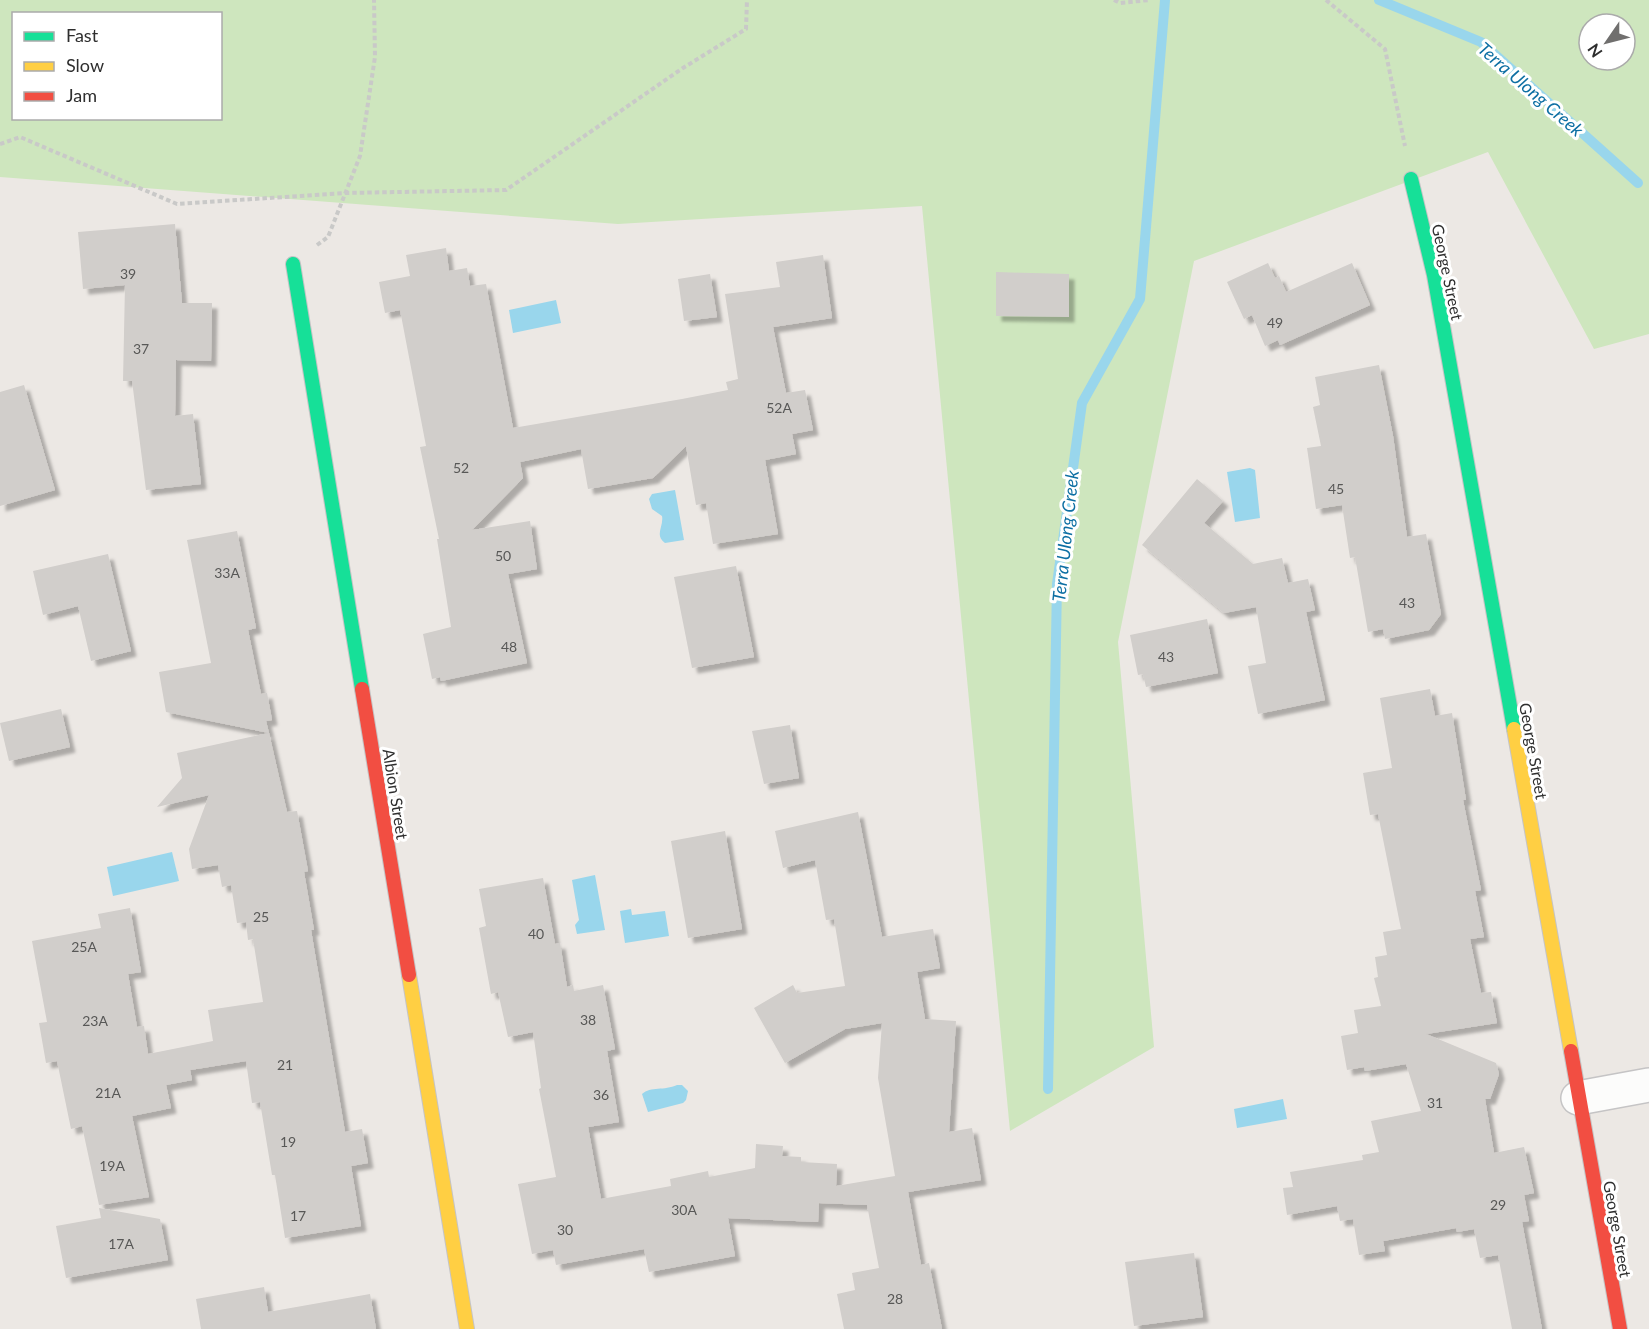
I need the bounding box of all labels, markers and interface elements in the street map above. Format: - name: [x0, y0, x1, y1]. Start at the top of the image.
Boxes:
- legend: [12, 12, 222, 120]
- north arrow: [1577, 12, 1637, 72]
- text: Fast: [66, 24, 99, 46]
- water label: Terra Ulong Creek: [1474, 37, 1589, 141]
- text: N: [1583, 40, 1606, 61]
- text: Slow: [66, 54, 104, 76]
- text: Jam: [66, 84, 97, 106]
- street label: George Street: [1429, 222, 1467, 322]
- house number: 39: [120, 265, 136, 282]
- house number: 49: [1267, 314, 1283, 331]
- house number: 37: [133, 340, 149, 357]
- house number: 52A: [766, 399, 792, 416]
- house number: 52: [453, 459, 469, 476]
- water label: Terra Ulong Creek: [1047, 469, 1083, 603]
- house number: 45: [1328, 480, 1344, 497]
- house number: 50: [495, 547, 511, 564]
- house number: 33A: [214, 564, 240, 581]
- house number: 43: [1399, 594, 1415, 611]
- house number: 48: [501, 638, 517, 655]
- house number: 43: [1158, 648, 1174, 665]
- street label: George Street: [1516, 701, 1552, 801]
- street label: Albion Street: [379, 747, 413, 841]
- house number: 25: [253, 908, 269, 925]
- house number: 40: [528, 925, 544, 942]
- house number: 25A: [71, 938, 97, 955]
- house number: 38: [580, 1011, 596, 1028]
- house number: 23A: [82, 1012, 108, 1029]
- house number: 21: [277, 1056, 293, 1073]
- house number: 21A: [95, 1084, 121, 1101]
- house number: 36: [593, 1086, 609, 1103]
- house number: 31: [1427, 1094, 1443, 1111]
- house number: 19: [280, 1133, 296, 1150]
- house number: 19A: [99, 1157, 125, 1174]
- street label: George Street: [1600, 1179, 1636, 1279]
- house number: 29: [1490, 1196, 1506, 1213]
- house number: 30A: [671, 1201, 697, 1218]
- house number: 17: [290, 1207, 306, 1224]
- house number: 30: [557, 1221, 573, 1238]
- house number: 17A: [108, 1235, 134, 1252]
- house number: 28: [887, 1290, 903, 1307]

